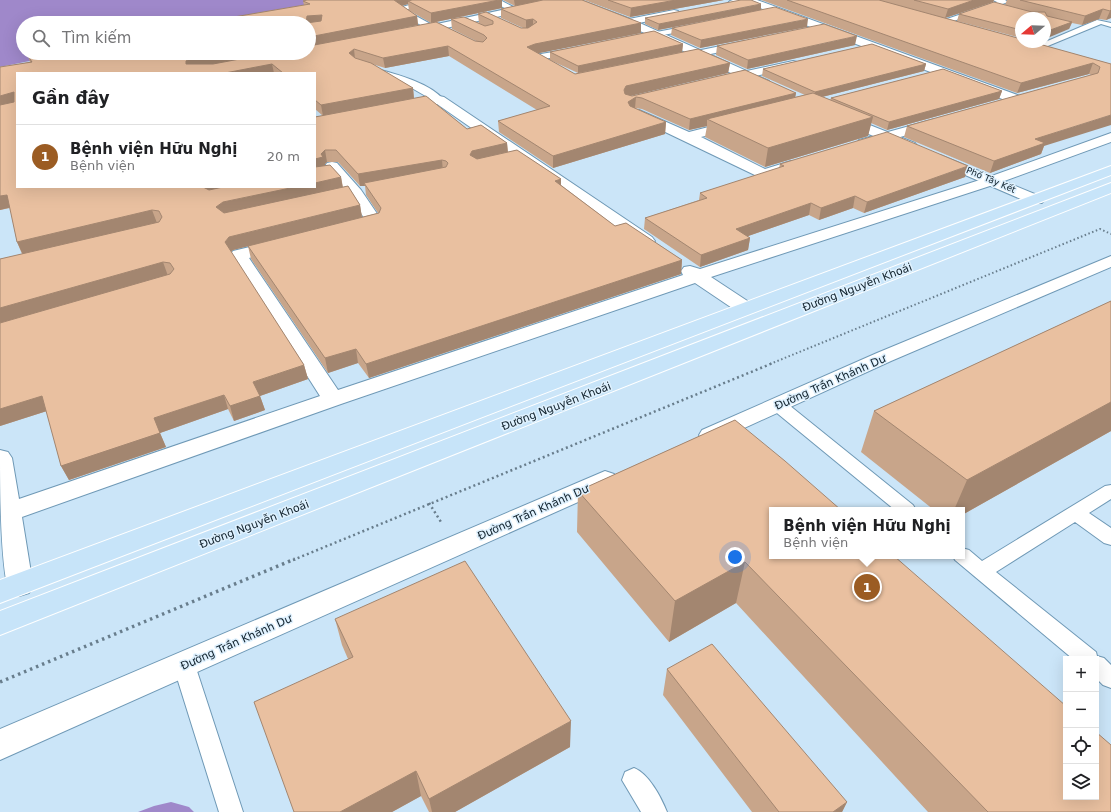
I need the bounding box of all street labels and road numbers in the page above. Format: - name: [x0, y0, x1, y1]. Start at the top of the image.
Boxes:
- street label: Phố Tây Kết: [965, 165, 1018, 195]
- street label: Đường Nguyễn Khoái: [801, 261, 914, 314]
- street label: Đường Trần Khánh Dư: [773, 352, 889, 413]
- street label: Đường Nguyễn Khoái: [500, 380, 613, 433]
- street label: Đường Trần Khánh Dư: [476, 482, 592, 543]
- street label: Đường Nguyễn Khoái: [198, 498, 311, 551]
- street label: Đường Trần Khánh Dư: [179, 612, 295, 673]

